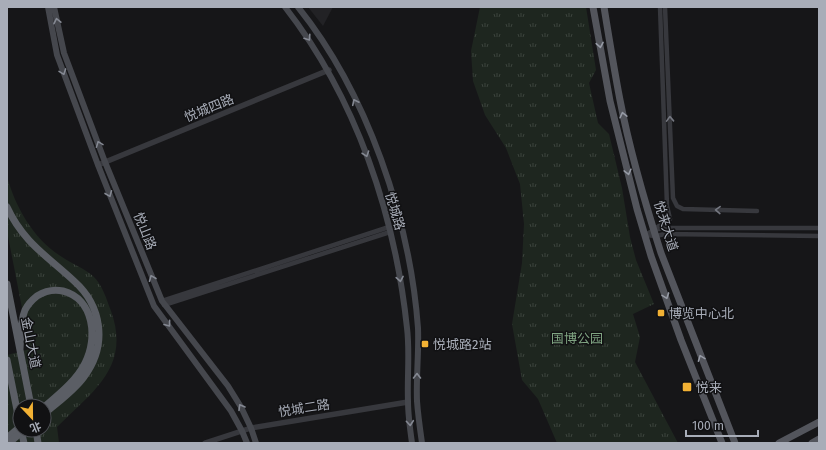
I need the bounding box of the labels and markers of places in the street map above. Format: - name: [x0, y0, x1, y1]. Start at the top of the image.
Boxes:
- place label: 博览中心北: [669, 306, 734, 321]
- marker: 博览中心北: [656, 308, 666, 318]
- place label: 悦城路2站: [433, 337, 491, 352]
- marker: 悦城路2站: [420, 339, 430, 349]
- place label: 悦来: [696, 380, 722, 395]
- marker: 悦来: [681, 381, 693, 393]

